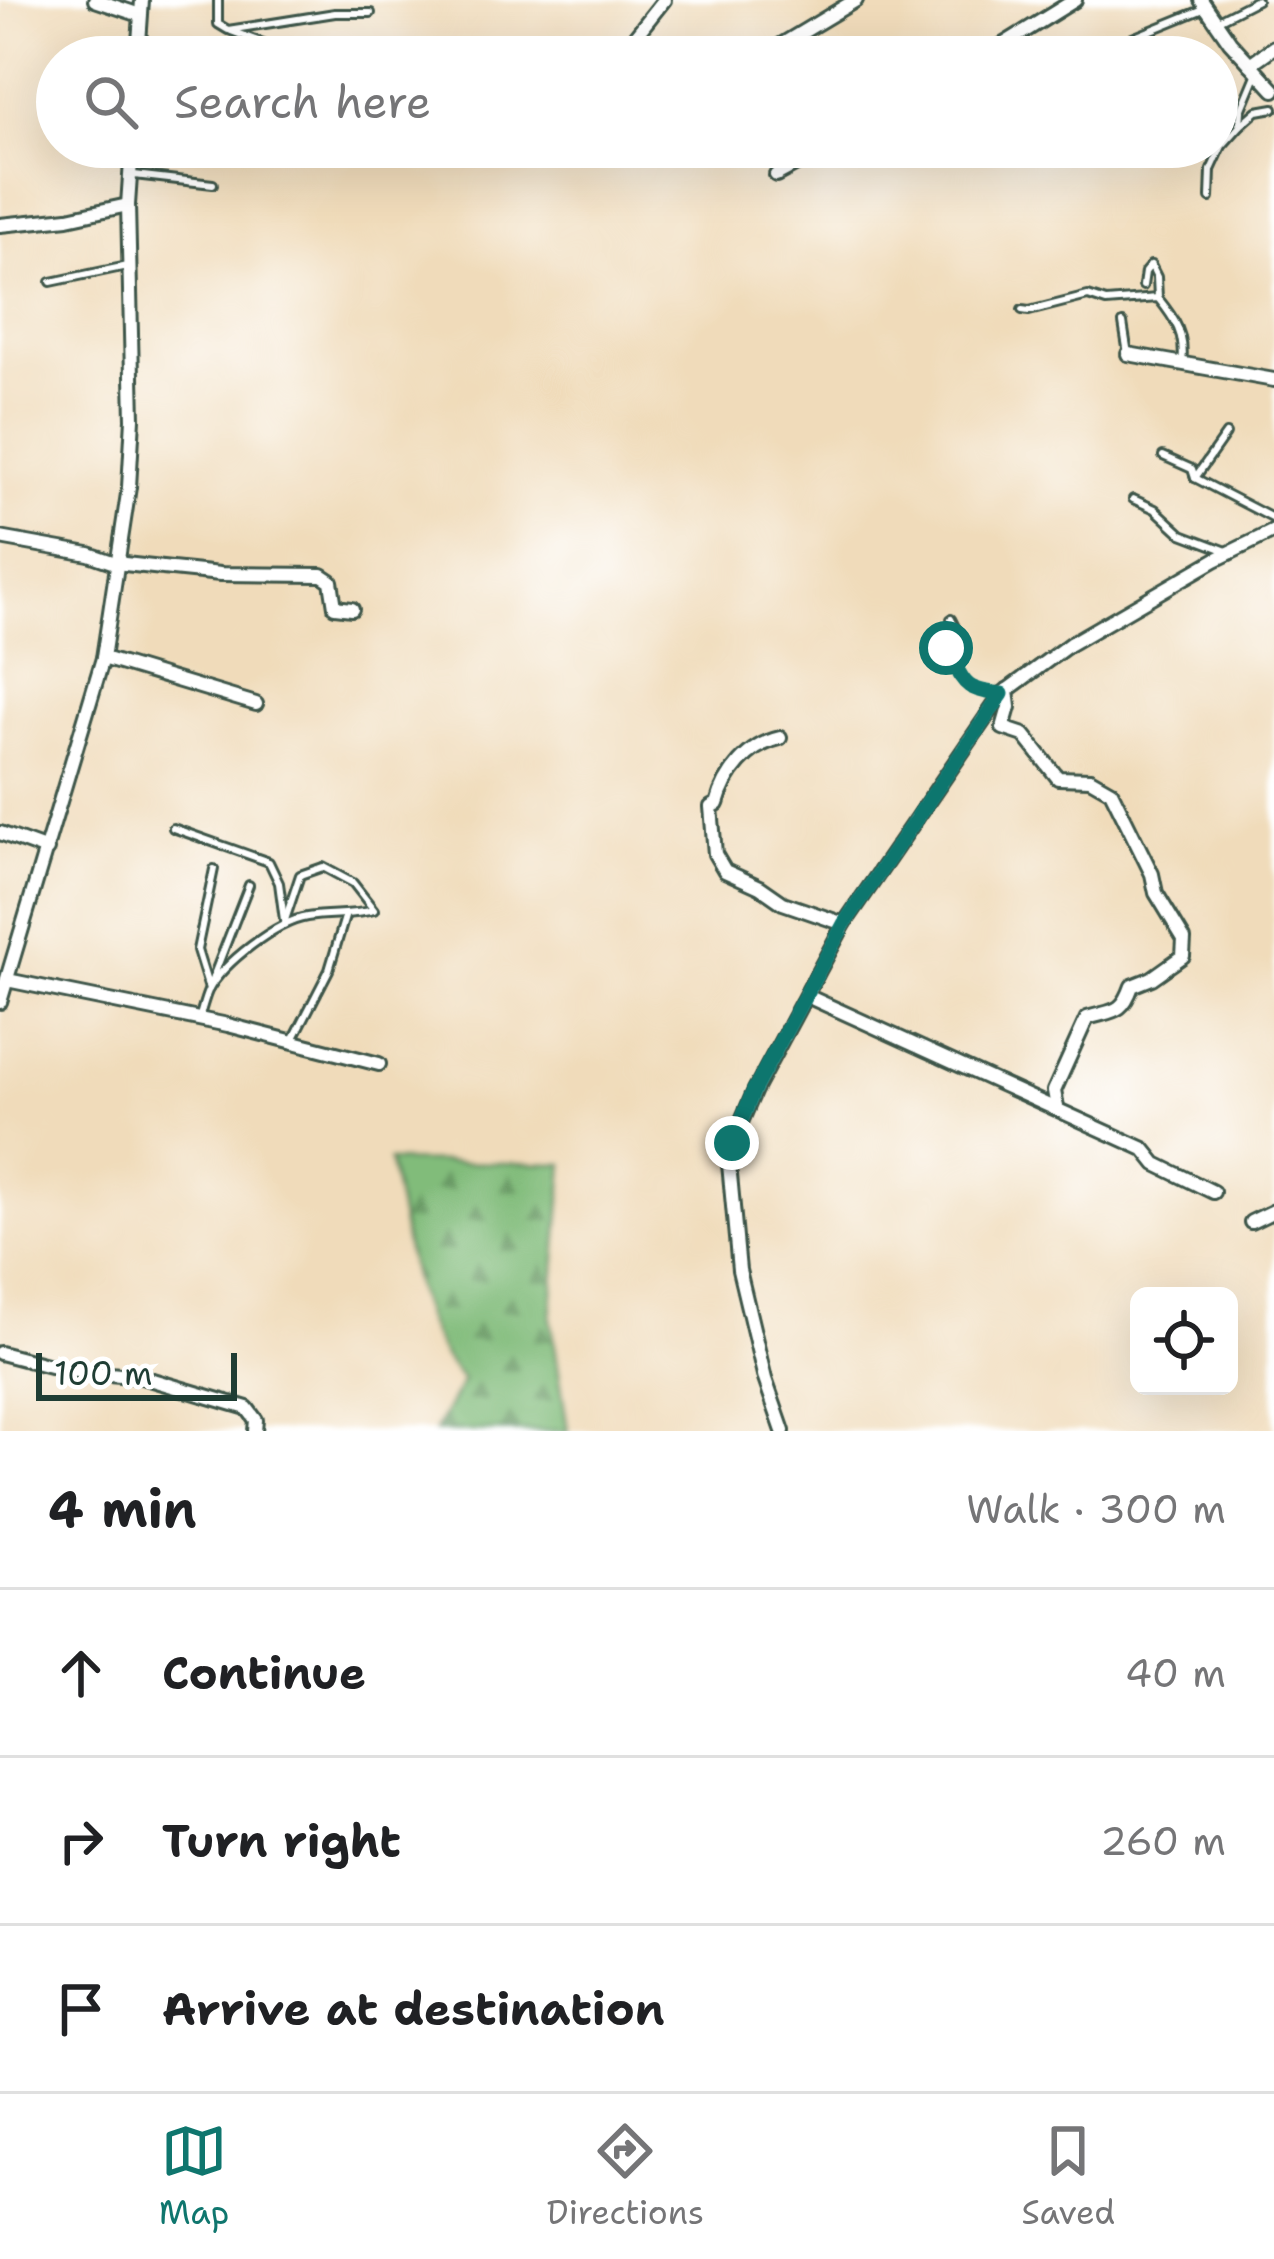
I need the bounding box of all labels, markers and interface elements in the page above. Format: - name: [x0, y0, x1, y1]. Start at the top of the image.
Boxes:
- search box: [36, 36, 1238, 168]
- icon: search: [78, 69, 144, 135]
- text: Search here: [174, 72, 431, 132]
- route start: [919, 621, 973, 675]
- route end: [705, 1116, 759, 1170]
- map controls: [1130, 1287, 1238, 1395]
- button: locate: [1130, 1287, 1238, 1395]
- scale bar: [36, 1347, 237, 1400]
- text: 100 m: [54, 1351, 153, 1396]
- text: 4 min: [48, 1475, 197, 1543]
- text: Walk · 300 m: [966, 1483, 1226, 1535]
- icon: ahead: [48, 1640, 114, 1706]
- text: Continue: [162, 1643, 366, 1703]
- text: 40 m: [1125, 1647, 1226, 1699]
- icon: right: [48, 1808, 114, 1874]
- text: Turn right: [162, 1811, 401, 1871]
- text: 260 m: [1100, 1815, 1226, 1867]
- icon: arrive: [48, 1976, 114, 2042]
- text: Arrive at destination: [162, 1979, 665, 2039]
- tab: Map: [159, 2118, 229, 2235]
- tab: Directions: [547, 2118, 704, 2235]
- tab: Saved: [1022, 2118, 1115, 2235]

